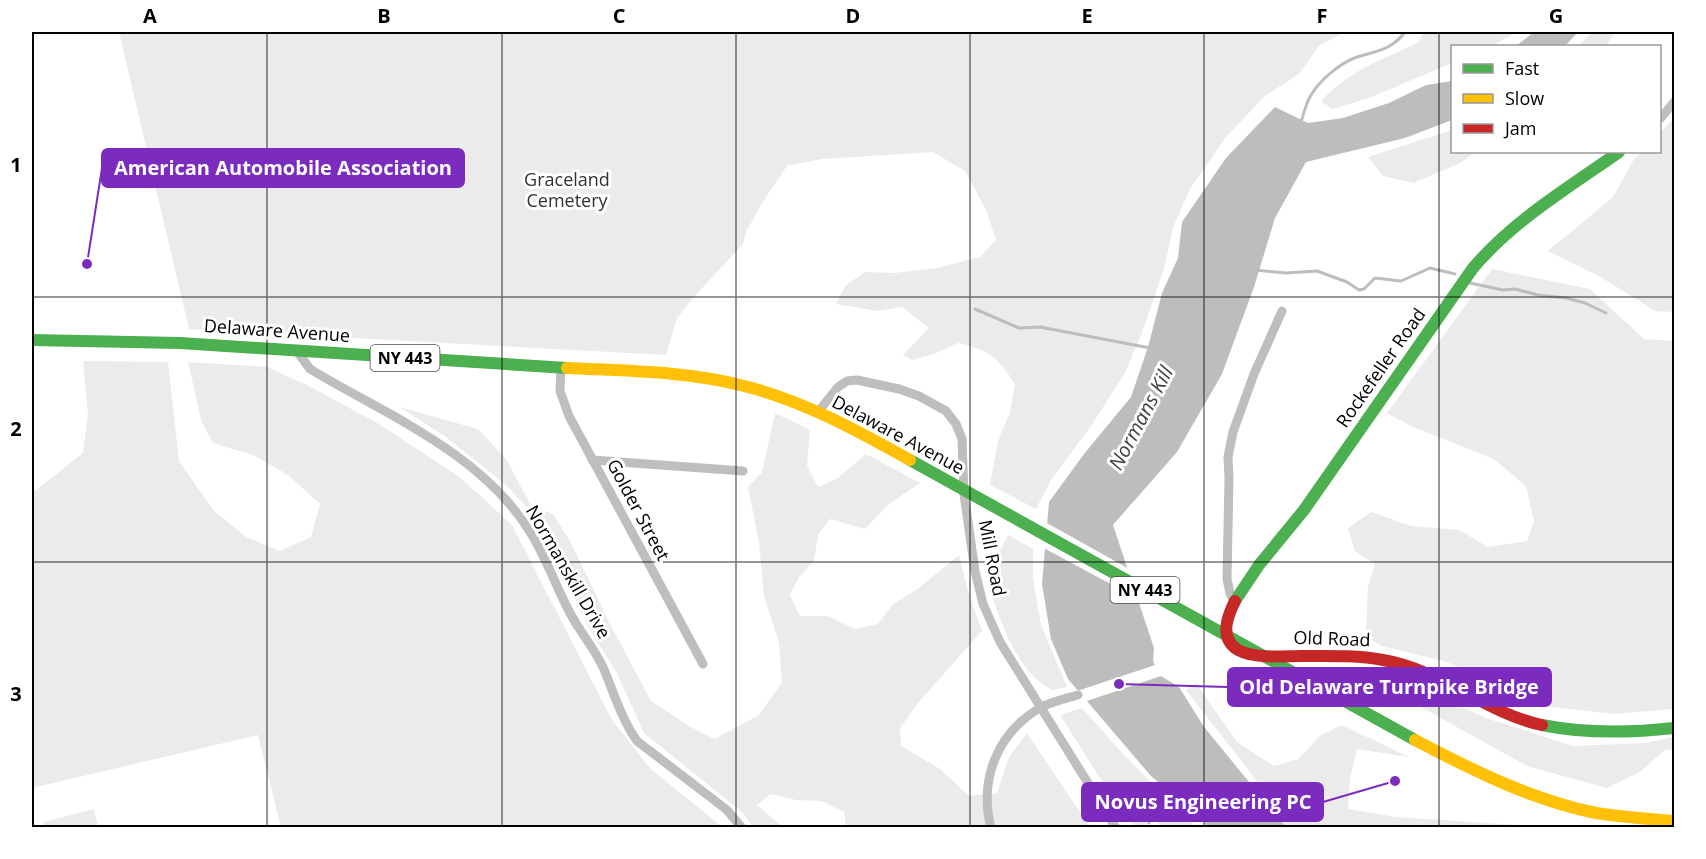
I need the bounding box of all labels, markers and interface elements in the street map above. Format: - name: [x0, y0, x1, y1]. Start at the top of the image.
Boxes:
- text: A: [143, 2, 157, 29]
- text: B: [377, 2, 391, 29]
- text: C: [613, 2, 626, 29]
- text: D: [846, 2, 860, 29]
- text: E: [1081, 2, 1093, 29]
- text: F: [1317, 2, 1327, 29]
- text: G: [1549, 2, 1563, 29]
- legend: [1451, 45, 1661, 153]
- text: Fast: [1505, 56, 1539, 80]
- text: Slow: [1505, 86, 1544, 110]
- text: Jam: [1503, 116, 1537, 140]
- callout: American Automobile Association: [102, 149, 464, 187]
- text: 1: [10, 151, 22, 178]
- text: American Automobile Association: [114, 154, 452, 181]
- park label: Graceland Cemetery: [524, 167, 610, 212]
- street label: Rockefeller Road: [1330, 303, 1430, 432]
- street label: Delaware Avenue: [203, 313, 351, 347]
- road number: NY 443: [370, 345, 440, 371]
- water label: Normans Kill: [1102, 360, 1180, 474]
- street label: Delaware Avenue: [828, 389, 969, 479]
- text: 2: [10, 415, 22, 442]
- street label: Golder Street: [602, 455, 676, 565]
- street label: Normanskill Drive: [521, 501, 617, 642]
- street label: Mill Road: [974, 518, 1012, 598]
- road number: NY 443: [1110, 577, 1180, 603]
- street label: Old Road: [1293, 625, 1371, 651]
- callout: Old Delaware Turnpike Bridge: [1228, 668, 1551, 706]
- text: Old Delaware Turnpike Bridge: [1239, 673, 1539, 700]
- text: 3: [10, 680, 22, 707]
- callout: Novus Engineering PC: [1082, 783, 1323, 821]
- text: Novus Engineering PC: [1095, 788, 1312, 815]

